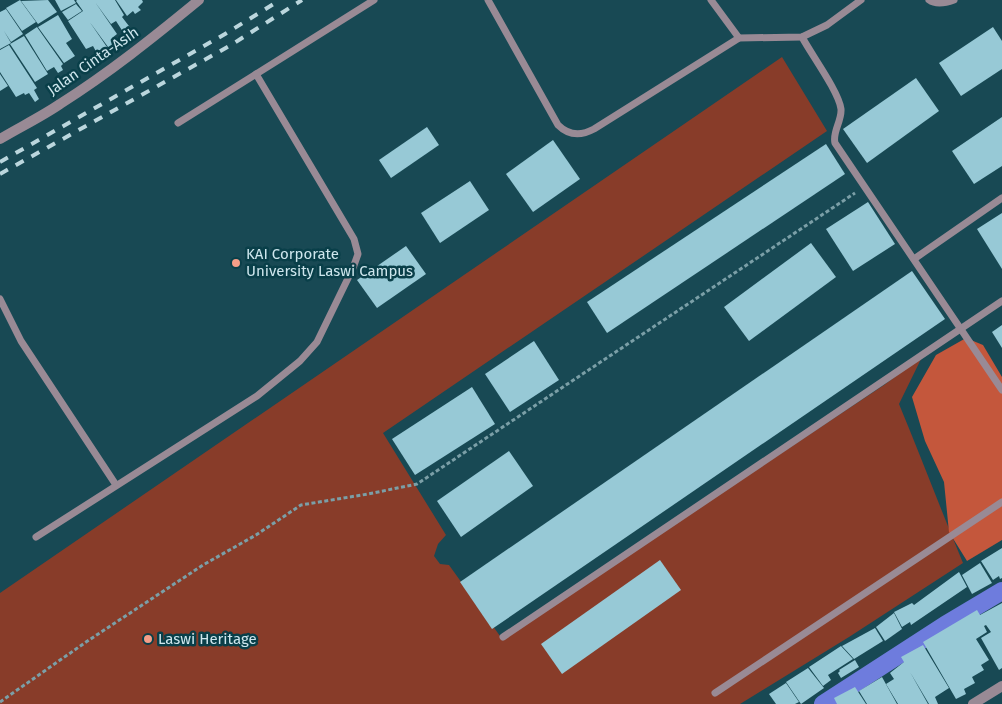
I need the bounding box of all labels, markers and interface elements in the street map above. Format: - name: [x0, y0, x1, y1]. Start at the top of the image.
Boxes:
- street label: Jalan Cinta-Asih: [44, 23, 142, 99]
- place label: KAI Corporate University Laswi Campus: [246, 245, 413, 280]
- marker: KAI Corporate University Laswi Campus: [230, 257, 242, 269]
- place label: Laswi Heritage: [158, 630, 257, 648]
- marker: Laswi Heritage: [142, 633, 154, 645]

